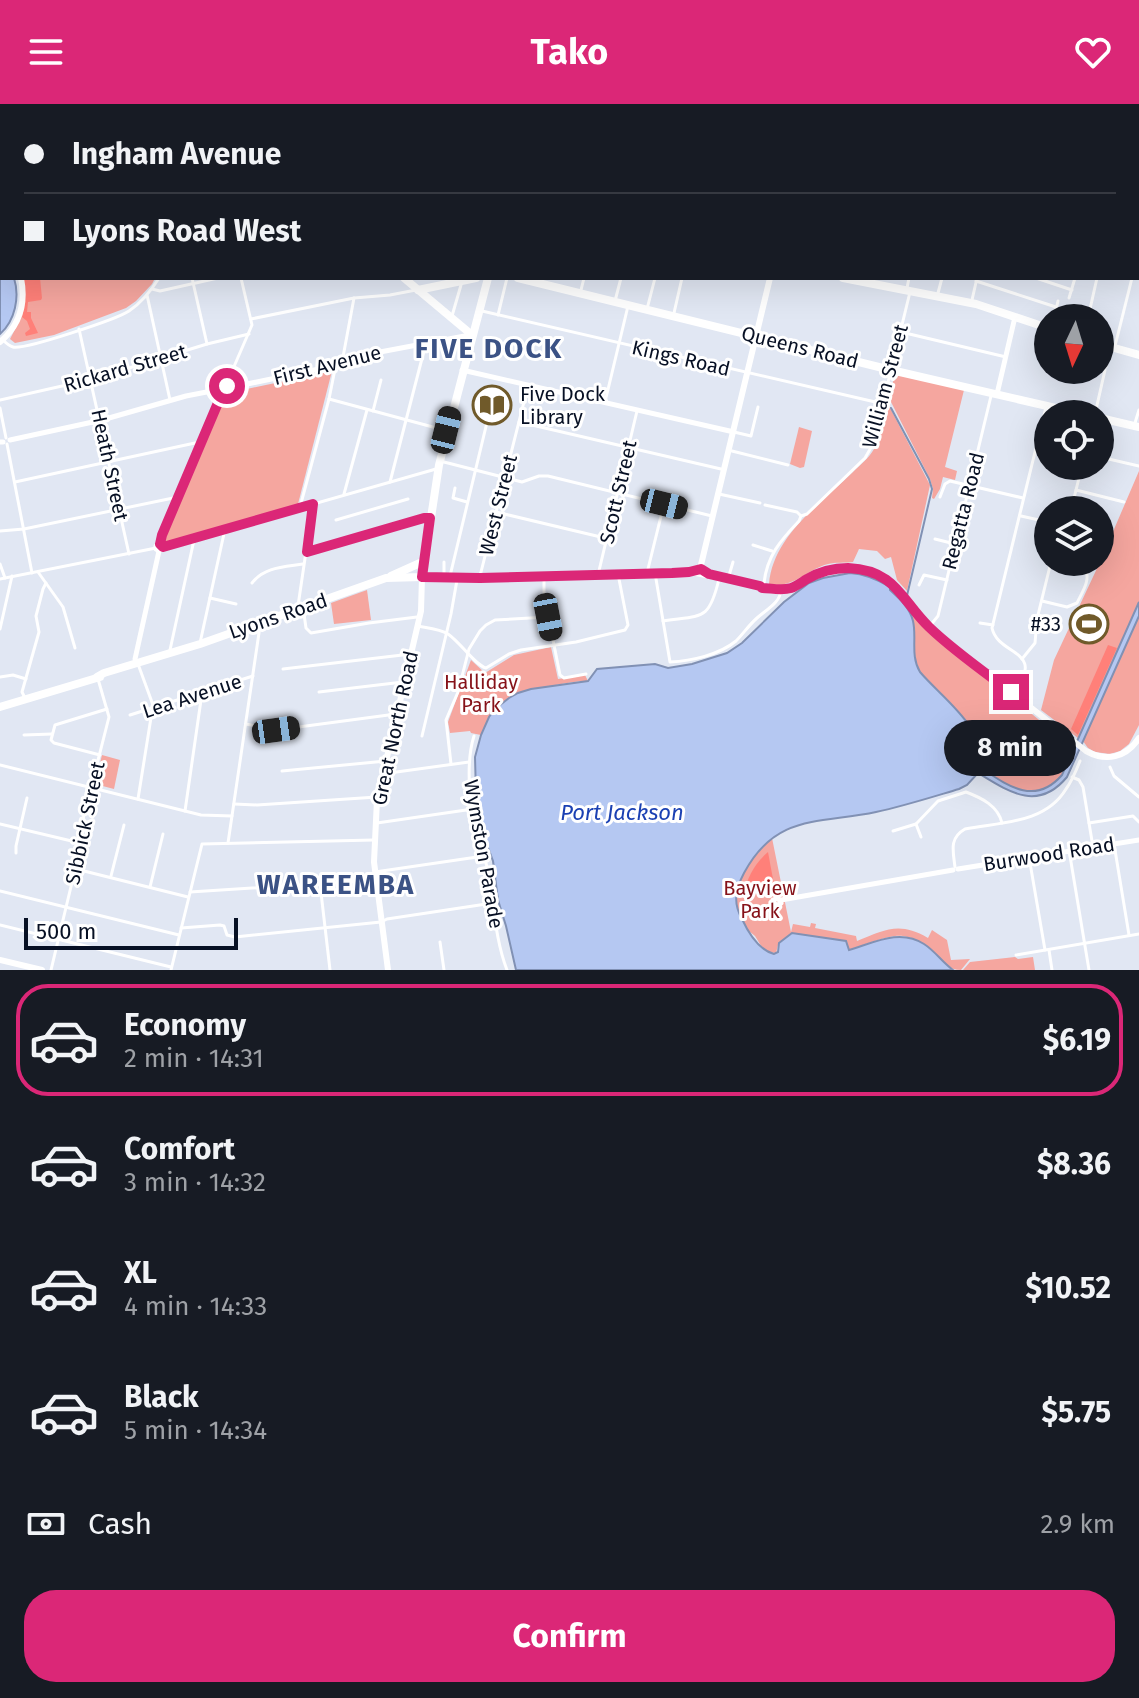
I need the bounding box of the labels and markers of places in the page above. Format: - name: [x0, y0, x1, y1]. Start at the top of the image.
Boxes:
- place label: Five Dock Library: [520, 382, 606, 429]
- library icon: Five Dock Library: [471, 384, 513, 426]
- sports icon: #33: [1068, 603, 1110, 645]
- place label: #33: [1031, 612, 1061, 636]

